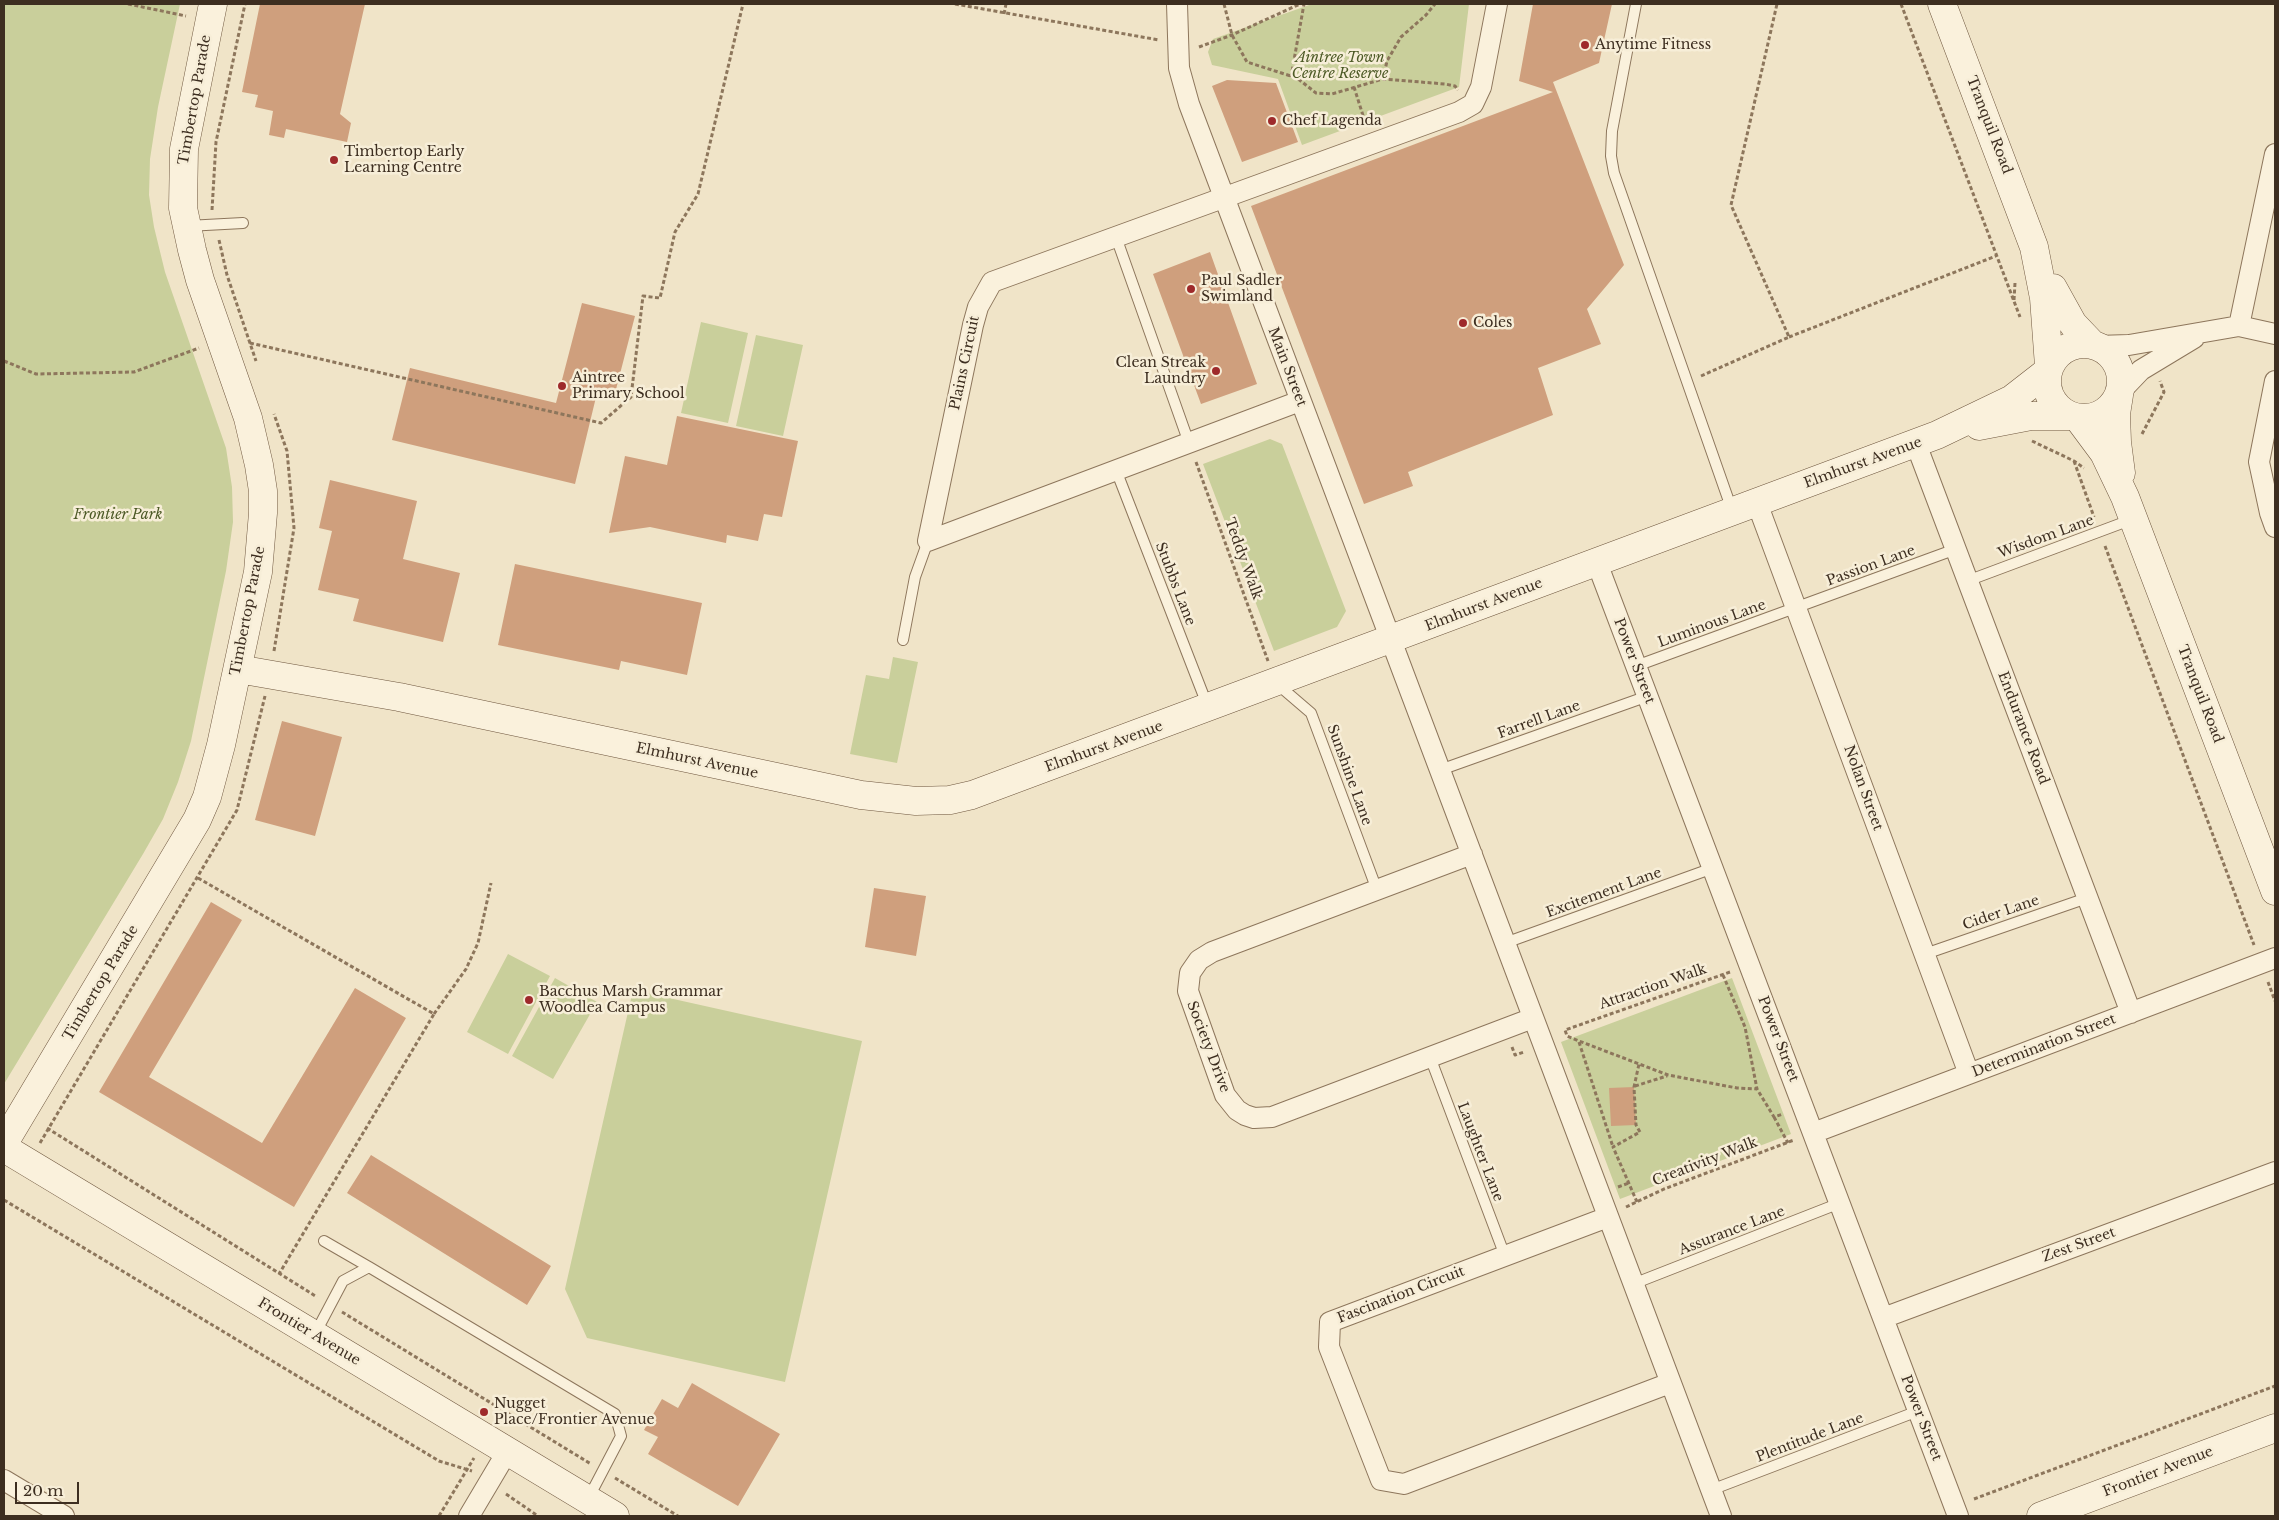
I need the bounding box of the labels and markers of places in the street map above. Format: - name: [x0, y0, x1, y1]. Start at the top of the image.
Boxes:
- place label: Anytime Fitness: [1595, 37, 1711, 53]
- marker: Anytime Fitness: [1579, 39, 1591, 51]
- place label: Chef Lagenda: [1282, 113, 1382, 129]
- marker: Chef Lagenda: [1266, 115, 1278, 127]
- place label: Timbertop Early Learning Centre: [344, 144, 464, 176]
- marker: Timbertop Early Learning Centre: [328, 154, 340, 166]
- place label: Paul Sadler Swimland: [1201, 273, 1282, 306]
- marker: Paul Sadler Swimland: [1185, 283, 1197, 295]
- place label: Coles: [1473, 315, 1512, 331]
- marker: Coles: [1457, 317, 1469, 329]
- place label: Clean Streak Laundry: [1116, 355, 1206, 388]
- marker: Clean Streak Laundry: [1210, 365, 1222, 377]
- place label: Aintree Primary School: [572, 370, 685, 402]
- marker: Aintree Primary School: [556, 380, 568, 392]
- place label: Bacchus Marsh Grammar Woodlea Campus: [539, 984, 723, 1016]
- marker: Bacchus Marsh Grammar Woodlea Campus: [523, 994, 535, 1006]
- place label: Nugget Place/Frontier Avenue: [494, 1396, 655, 1428]
- marker: Nugget Place/Frontier Avenue: [478, 1406, 490, 1418]

